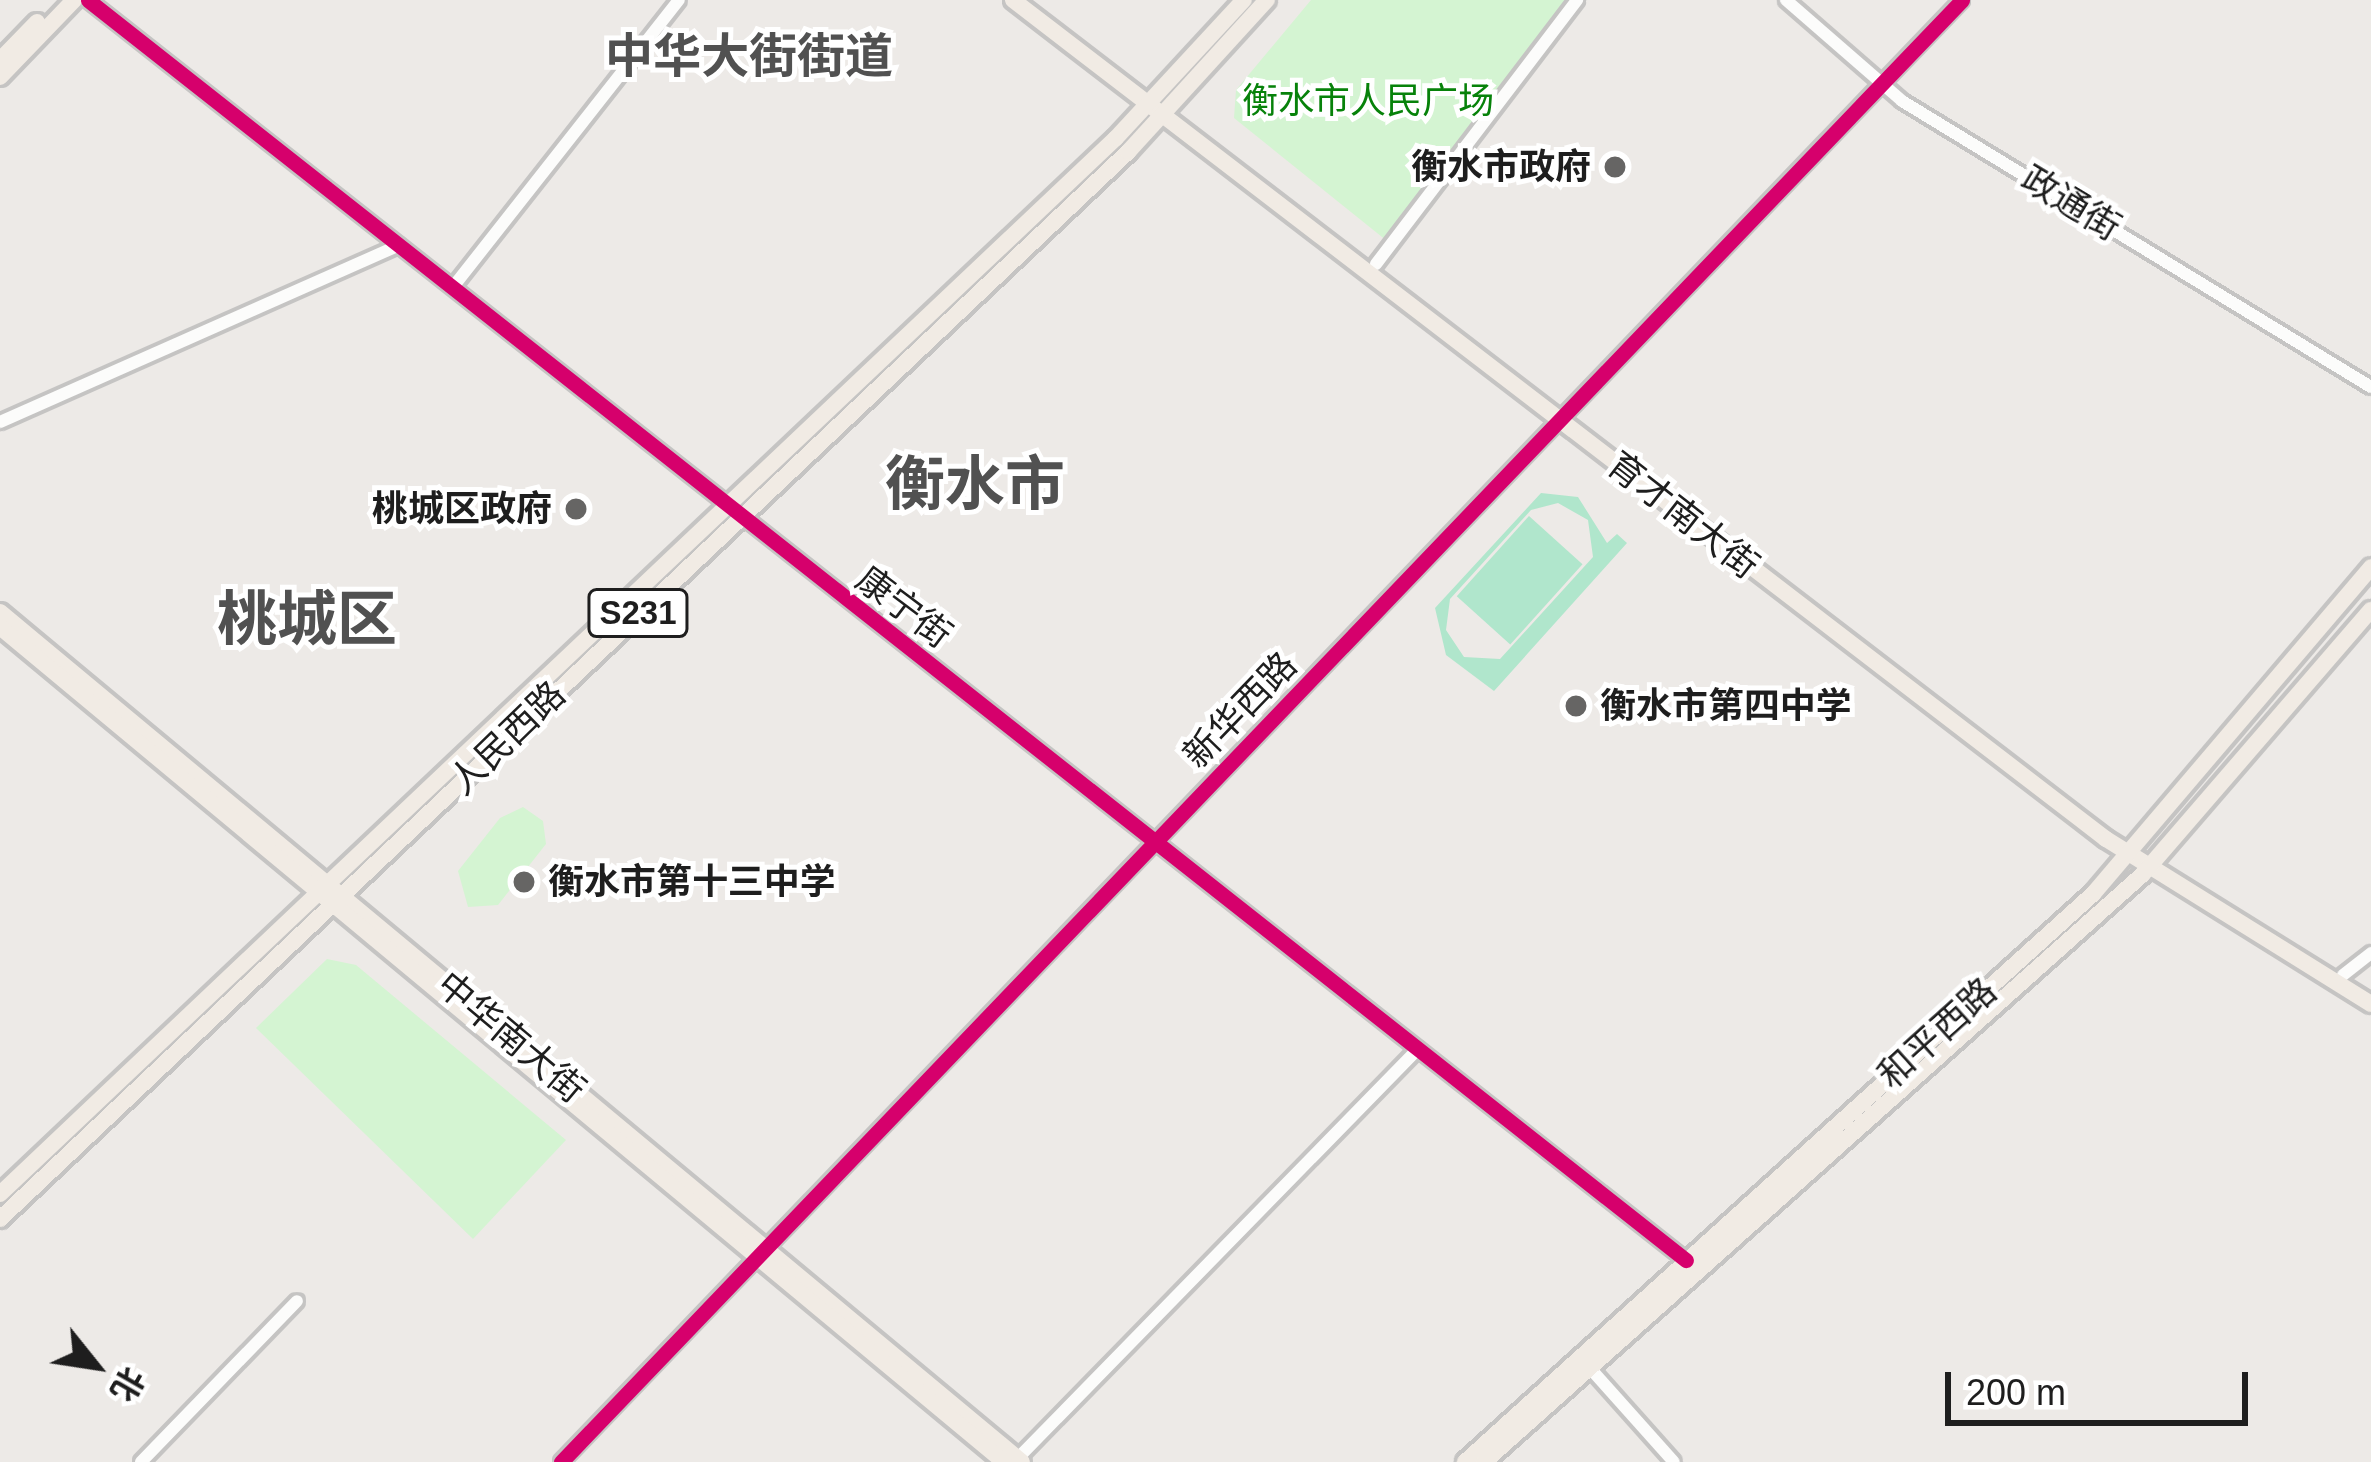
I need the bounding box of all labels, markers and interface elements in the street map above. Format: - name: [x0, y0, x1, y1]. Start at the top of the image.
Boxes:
- district label: 中华大街街道: [605, 28, 893, 86]
- park label: 衡水市人民广场: [1242, 79, 1494, 123]
- place label: 衡水市政府: [1411, 145, 1591, 189]
- marker: 衡水市政府: [1602, 154, 1628, 180]
- street label: 政通街: [2014, 157, 2128, 249]
- street label: 育才南大街: [1599, 443, 1767, 587]
- district label: 衡水市: [885, 448, 1065, 520]
- place label: 桃城区政府: [372, 487, 552, 531]
- marker: 桃城区政府: [563, 496, 589, 522]
- street label: 康宁街: [848, 557, 960, 657]
- district label: 桃城区: [217, 583, 397, 655]
- road number: S231: [587, 586, 689, 640]
- street label: 新华西路: [1174, 643, 1306, 777]
- street label: 人民西路: [440, 672, 574, 804]
- place label: 衡水市第四中学: [1600, 684, 1852, 728]
- marker: 衡水市第四中学: [1563, 693, 1589, 719]
- place label: 衡水市第十三中学: [548, 860, 836, 904]
- marker: 衡水市第十三中学: [511, 869, 537, 895]
- street label: 中华南大街: [428, 963, 594, 1111]
- street label: 和平西路: [1869, 969, 2005, 1097]
- north arrow: [36, 1306, 156, 1426]
- scale bar: [1951, 1348, 2254, 1422]
- text: 北: [103, 1361, 152, 1408]
- text: 200 m: [1966, 1372, 2066, 1413]

